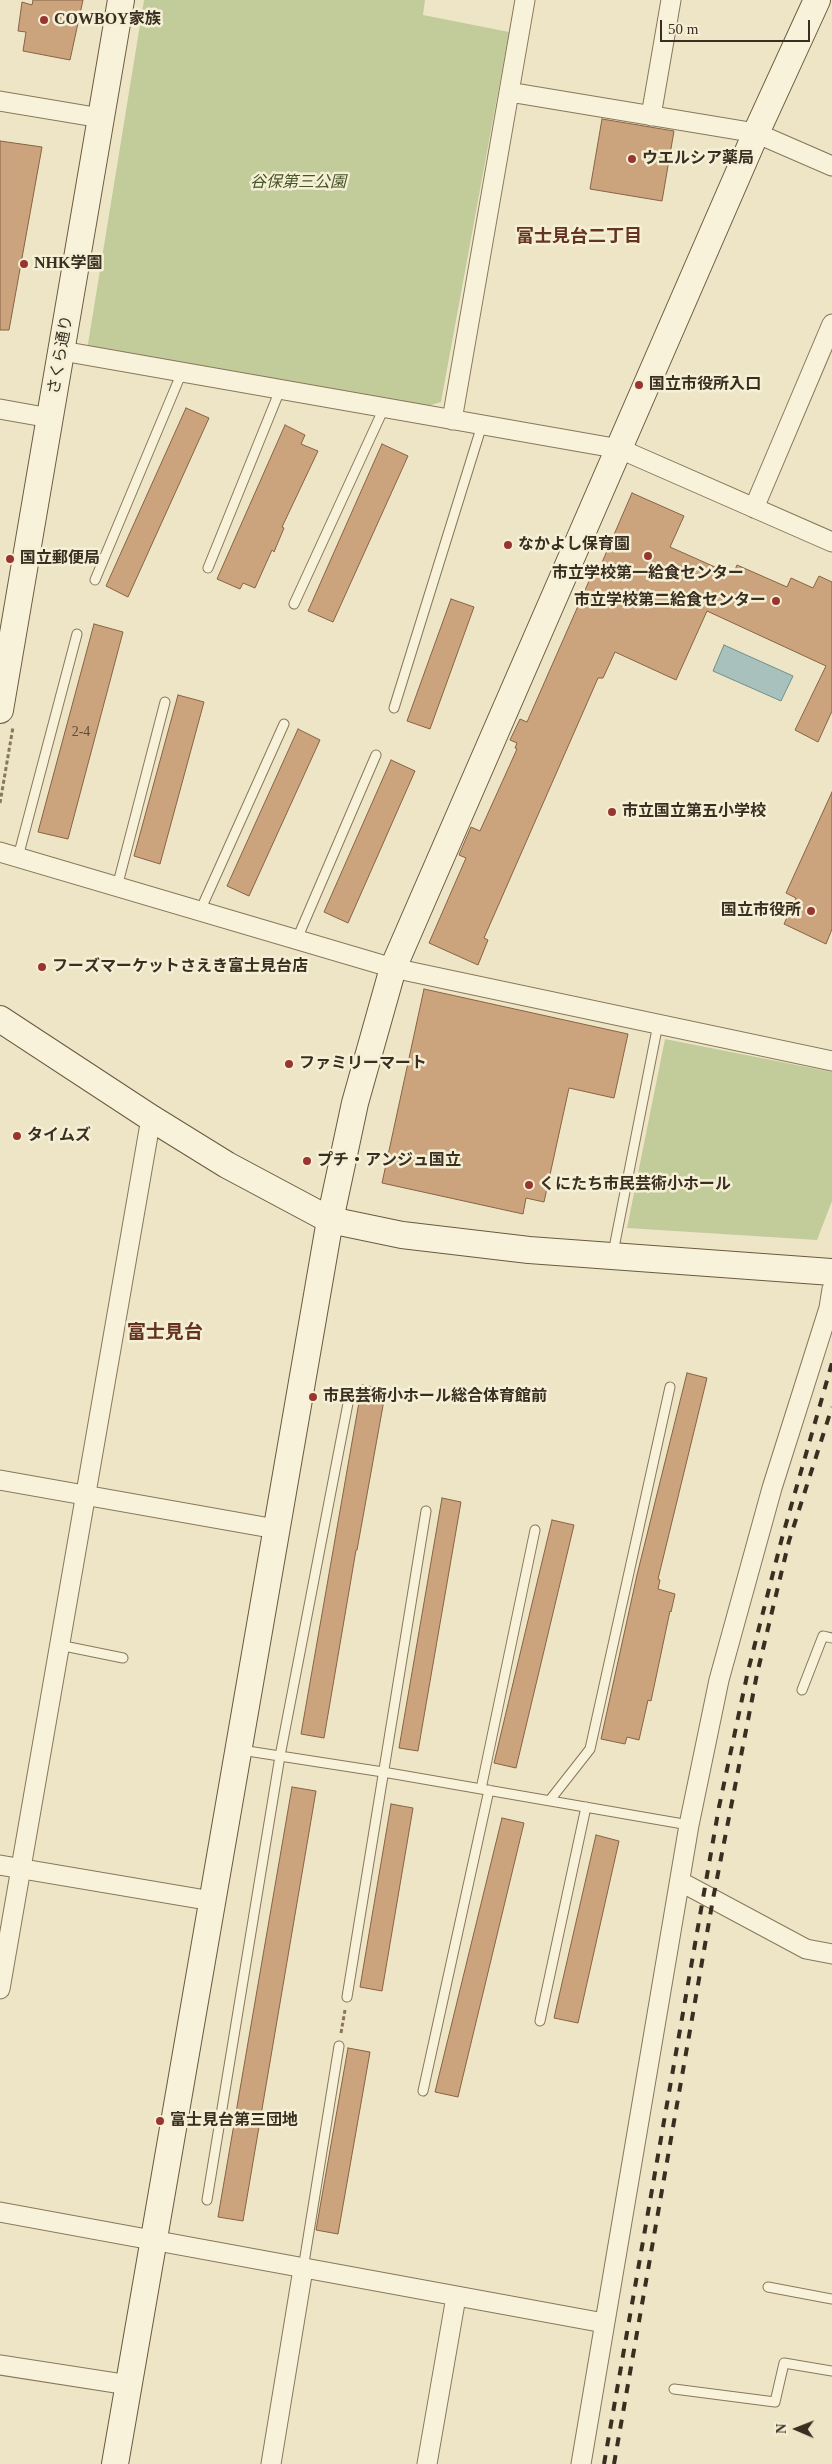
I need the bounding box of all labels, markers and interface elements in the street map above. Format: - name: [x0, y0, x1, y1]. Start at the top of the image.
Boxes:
- place label: COWBOY家族: [54, 10, 161, 30]
- scale bar: [662, 10, 812, 42]
- marker: COWBOY家族: [38, 14, 50, 26]
- text: 50 m: [668, 21, 698, 37]
- place label: ウエルシア薬局: [642, 149, 754, 169]
- marker: ウエルシア薬局: [626, 153, 638, 165]
- park label: 谷保第三公園: [250, 173, 346, 193]
- district label: 富士見台二丁目: [516, 226, 642, 248]
- place label: NHK学園: [34, 254, 102, 274]
- marker: NHK学園: [18, 258, 30, 270]
- street label: さくら通り: [45, 314, 77, 396]
- place label: 国立市役所入口: [649, 375, 761, 395]
- marker: 国立市役所入口: [633, 379, 645, 391]
- place label: なかよし保育園: [518, 535, 630, 555]
- marker: なかよし保育園: [502, 539, 514, 551]
- place label: 国立郵便局: [20, 549, 100, 569]
- marker: 市立学校第一給食センター: [642, 550, 654, 562]
- marker: 国立郵便局: [4, 553, 16, 565]
- place label: 市立学校第一給食センター: [552, 564, 744, 584]
- place label: 市立学校第二給食センター: [574, 591, 766, 611]
- marker: 市立学校第二給食センター: [770, 595, 782, 607]
- house number: 2-4: [72, 724, 90, 740]
- place label: 市立国立第五小学校: [622, 802, 766, 822]
- marker: 市立国立第五小学校: [606, 806, 618, 818]
- place label: 国立市役所: [721, 901, 801, 921]
- marker: 国立市役所: [805, 905, 817, 917]
- place label: フーズマーケットさえき富士見台店: [52, 957, 308, 977]
- marker: フーズマーケットさえき富士見台店: [36, 961, 48, 973]
- place label: ファミリーマート: [299, 1054, 427, 1074]
- marker: ファミリーマート: [283, 1058, 295, 1070]
- place label: タイムズ: [27, 1126, 91, 1146]
- marker: タイムズ: [11, 1130, 23, 1142]
- place label: プチ・アンジュ国立: [317, 1151, 461, 1171]
- marker: プチ・アンジュ国立: [301, 1155, 313, 1167]
- place label: くにたち市民芸術小ホール: [539, 1175, 731, 1195]
- marker: くにたち市民芸術小ホール: [523, 1179, 535, 1191]
- district label: 富士見台: [127, 1322, 203, 1344]
- place label: 市民芸術小ホール総合体育館前: [323, 1387, 547, 1407]
- marker: 市民芸術小ホール総合体育館前: [307, 1391, 319, 1403]
- place label: 富士見台第三団地: [170, 2111, 298, 2131]
- marker: 富士見台第三団地: [154, 2115, 166, 2127]
- north arrow: [772, 2404, 822, 2454]
- text: N: [774, 2424, 789, 2434]

